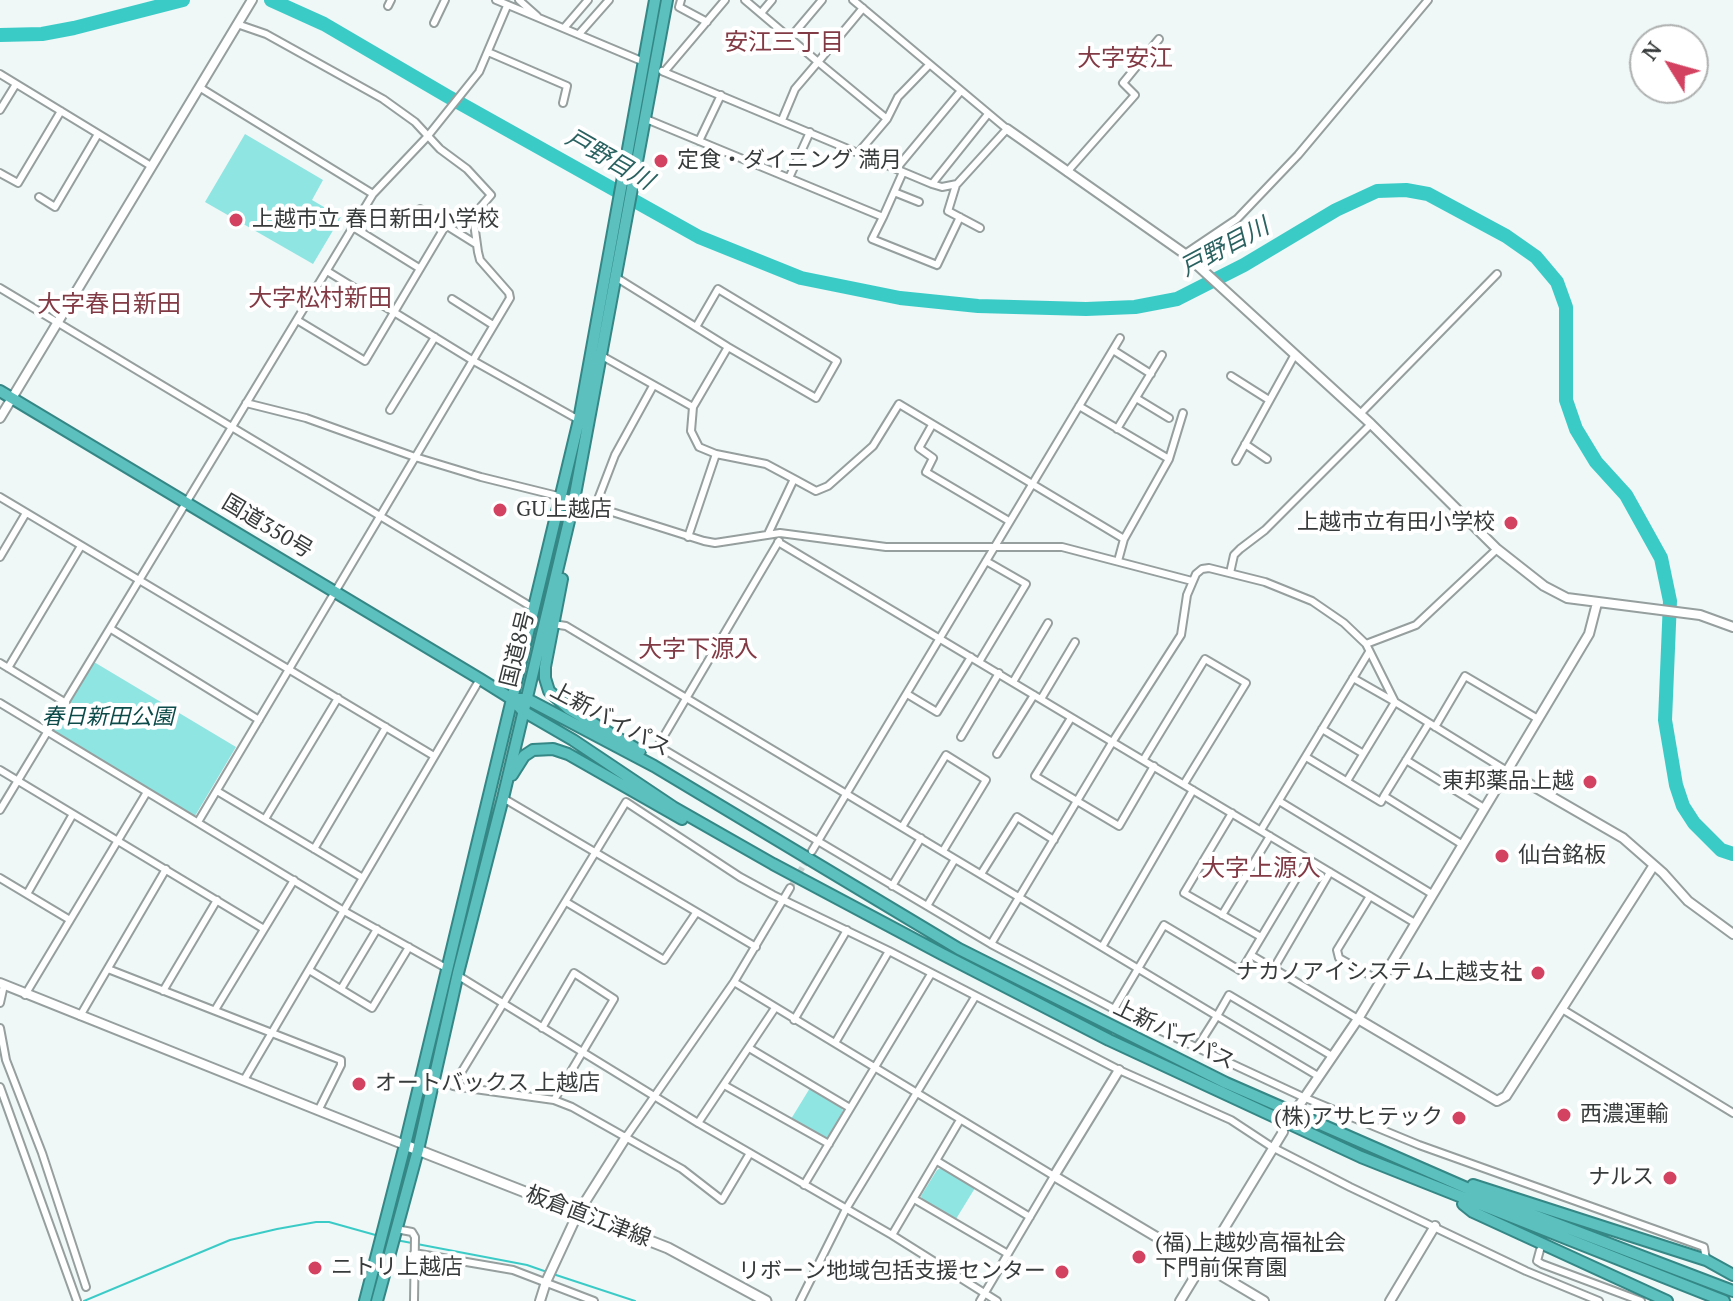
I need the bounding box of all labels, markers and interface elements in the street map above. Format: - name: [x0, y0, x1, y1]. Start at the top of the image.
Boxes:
- north arrow: [1629, 24, 1709, 104]
- district label: 安江三丁目: [724, 29, 844, 57]
- text: N: [1634, 35, 1668, 66]
- district label: 大字安江: [1077, 45, 1173, 73]
- water label: 戸野目川: [560, 124, 658, 196]
- place label: 定食・ダイニング 満月: [677, 148, 902, 174]
- marker: 定食・ダイニング 満月: [652, 152, 670, 170]
- place label: 上越市立 春日新田小学校: [252, 207, 499, 233]
- marker: 上越市立 春日新田小学校: [227, 211, 245, 229]
- water label: 戸野目川: [1176, 213, 1274, 283]
- district label: 大字松村新田: [248, 285, 392, 313]
- district label: 大字春日新田: [37, 291, 181, 319]
- street label: 国道350号: [217, 490, 317, 564]
- place label: GU上越店: [516, 497, 612, 523]
- marker: GU上越店: [491, 501, 509, 519]
- place label: 上越市立有田小学校: [1297, 510, 1495, 536]
- marker: 上越市立有田小学校: [1502, 514, 1520, 532]
- street label: 国道8号: [496, 608, 540, 690]
- district label: 大字下源入: [638, 636, 758, 664]
- street label: 上新バイパス: [546, 677, 674, 763]
- park label: 春日新田公園: [42, 705, 174, 731]
- place label: 東邦薬品上越: [1442, 769, 1574, 795]
- marker: 東邦薬品上越: [1581, 773, 1599, 791]
- place label: 仙台銘板: [1518, 843, 1606, 869]
- marker: 仙台銘板: [1493, 847, 1511, 865]
- district label: 大字上源入: [1201, 855, 1321, 883]
- place label: ナカノアイシステム上越支社: [1236, 960, 1522, 986]
- marker: ナカノアイシステム上越支社: [1529, 964, 1547, 982]
- street label: 上新バイパス: [1109, 994, 1239, 1076]
- place label: オートバックス 上越店: [375, 1071, 600, 1097]
- marker: オートバックス 上越店: [350, 1075, 368, 1093]
- place label: 西濃運輸: [1580, 1102, 1668, 1128]
- place label: (株)アサヒテック: [1274, 1105, 1443, 1131]
- marker: 西濃運輸: [1555, 1106, 1573, 1124]
- marker: (株)アサヒテック: [1450, 1109, 1468, 1127]
- place label: ナルス: [1588, 1165, 1654, 1191]
- marker: ナルス: [1661, 1169, 1679, 1187]
- street label: 板倉直江津線: [522, 1181, 654, 1253]
- place label: (福)上越妙高福祉会 下門前保育園: [1155, 1231, 1346, 1282]
- marker: (福)上越妙高福祉会 下門前保育園: [1130, 1248, 1148, 1266]
- place label: ニトリ上越店: [331, 1255, 463, 1281]
- marker: ニトリ上越店: [306, 1259, 324, 1277]
- place label: リボーン地域包括支援センター: [738, 1259, 1046, 1285]
- marker: リボーン地域包括支援センター: [1053, 1263, 1071, 1281]

